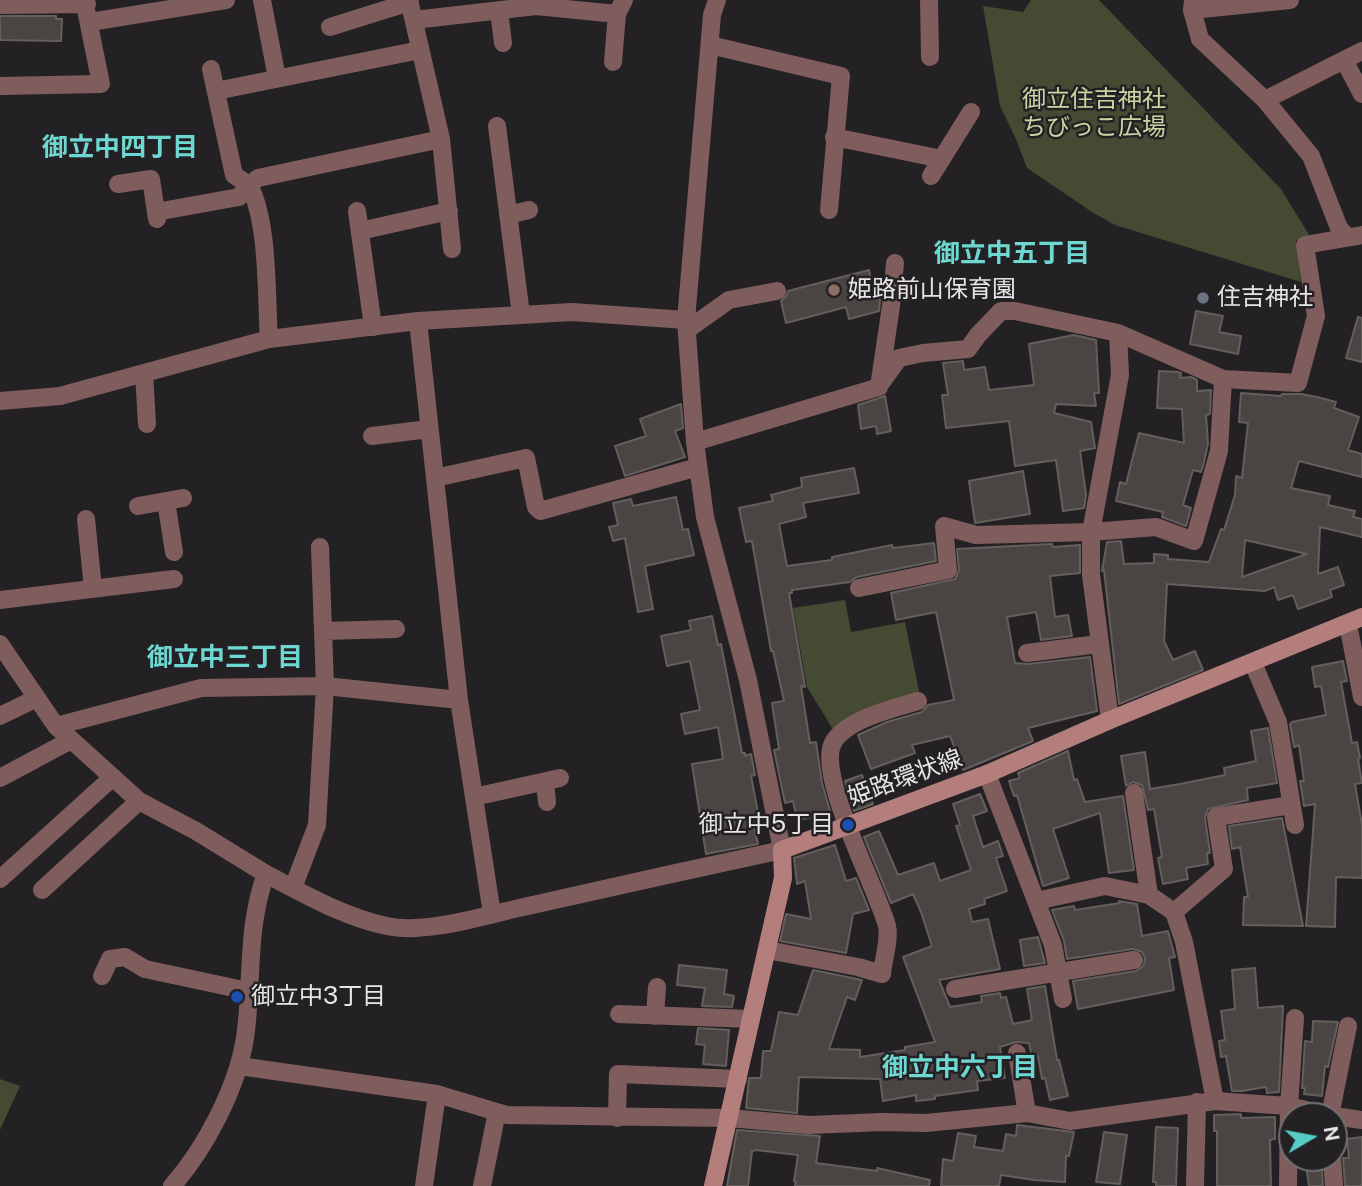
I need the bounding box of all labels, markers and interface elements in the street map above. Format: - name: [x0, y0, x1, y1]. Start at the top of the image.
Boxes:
- park label: 御立住吉神社 ちびっこ広場: [1022, 86, 1166, 142]
- district label: 御立中四丁目: [42, 132, 198, 164]
- district label: 御立中五丁目: [934, 238, 1090, 270]
- place label: 姫路前山保育園: [848, 276, 1016, 304]
- marker: 姫路前山保育園: [826, 282, 842, 298]
- place label: 住吉神社: [1217, 284, 1313, 312]
- marker: 住吉神社: [1195, 290, 1211, 306]
- district label: 御立中三丁目: [147, 642, 303, 674]
- street label: 姫路環状線: [844, 744, 966, 812]
- place label: 御立中5丁目: [699, 811, 834, 839]
- marker: 御立中5丁目: [840, 817, 856, 833]
- place label: 御立中3丁目: [251, 983, 386, 1011]
- marker: 御立中3丁目: [229, 989, 245, 1005]
- district label: 御立中六丁目: [882, 1052, 1038, 1084]
- north arrow: [1278, 1102, 1348, 1172]
- text: N: [1320, 1124, 1344, 1143]

